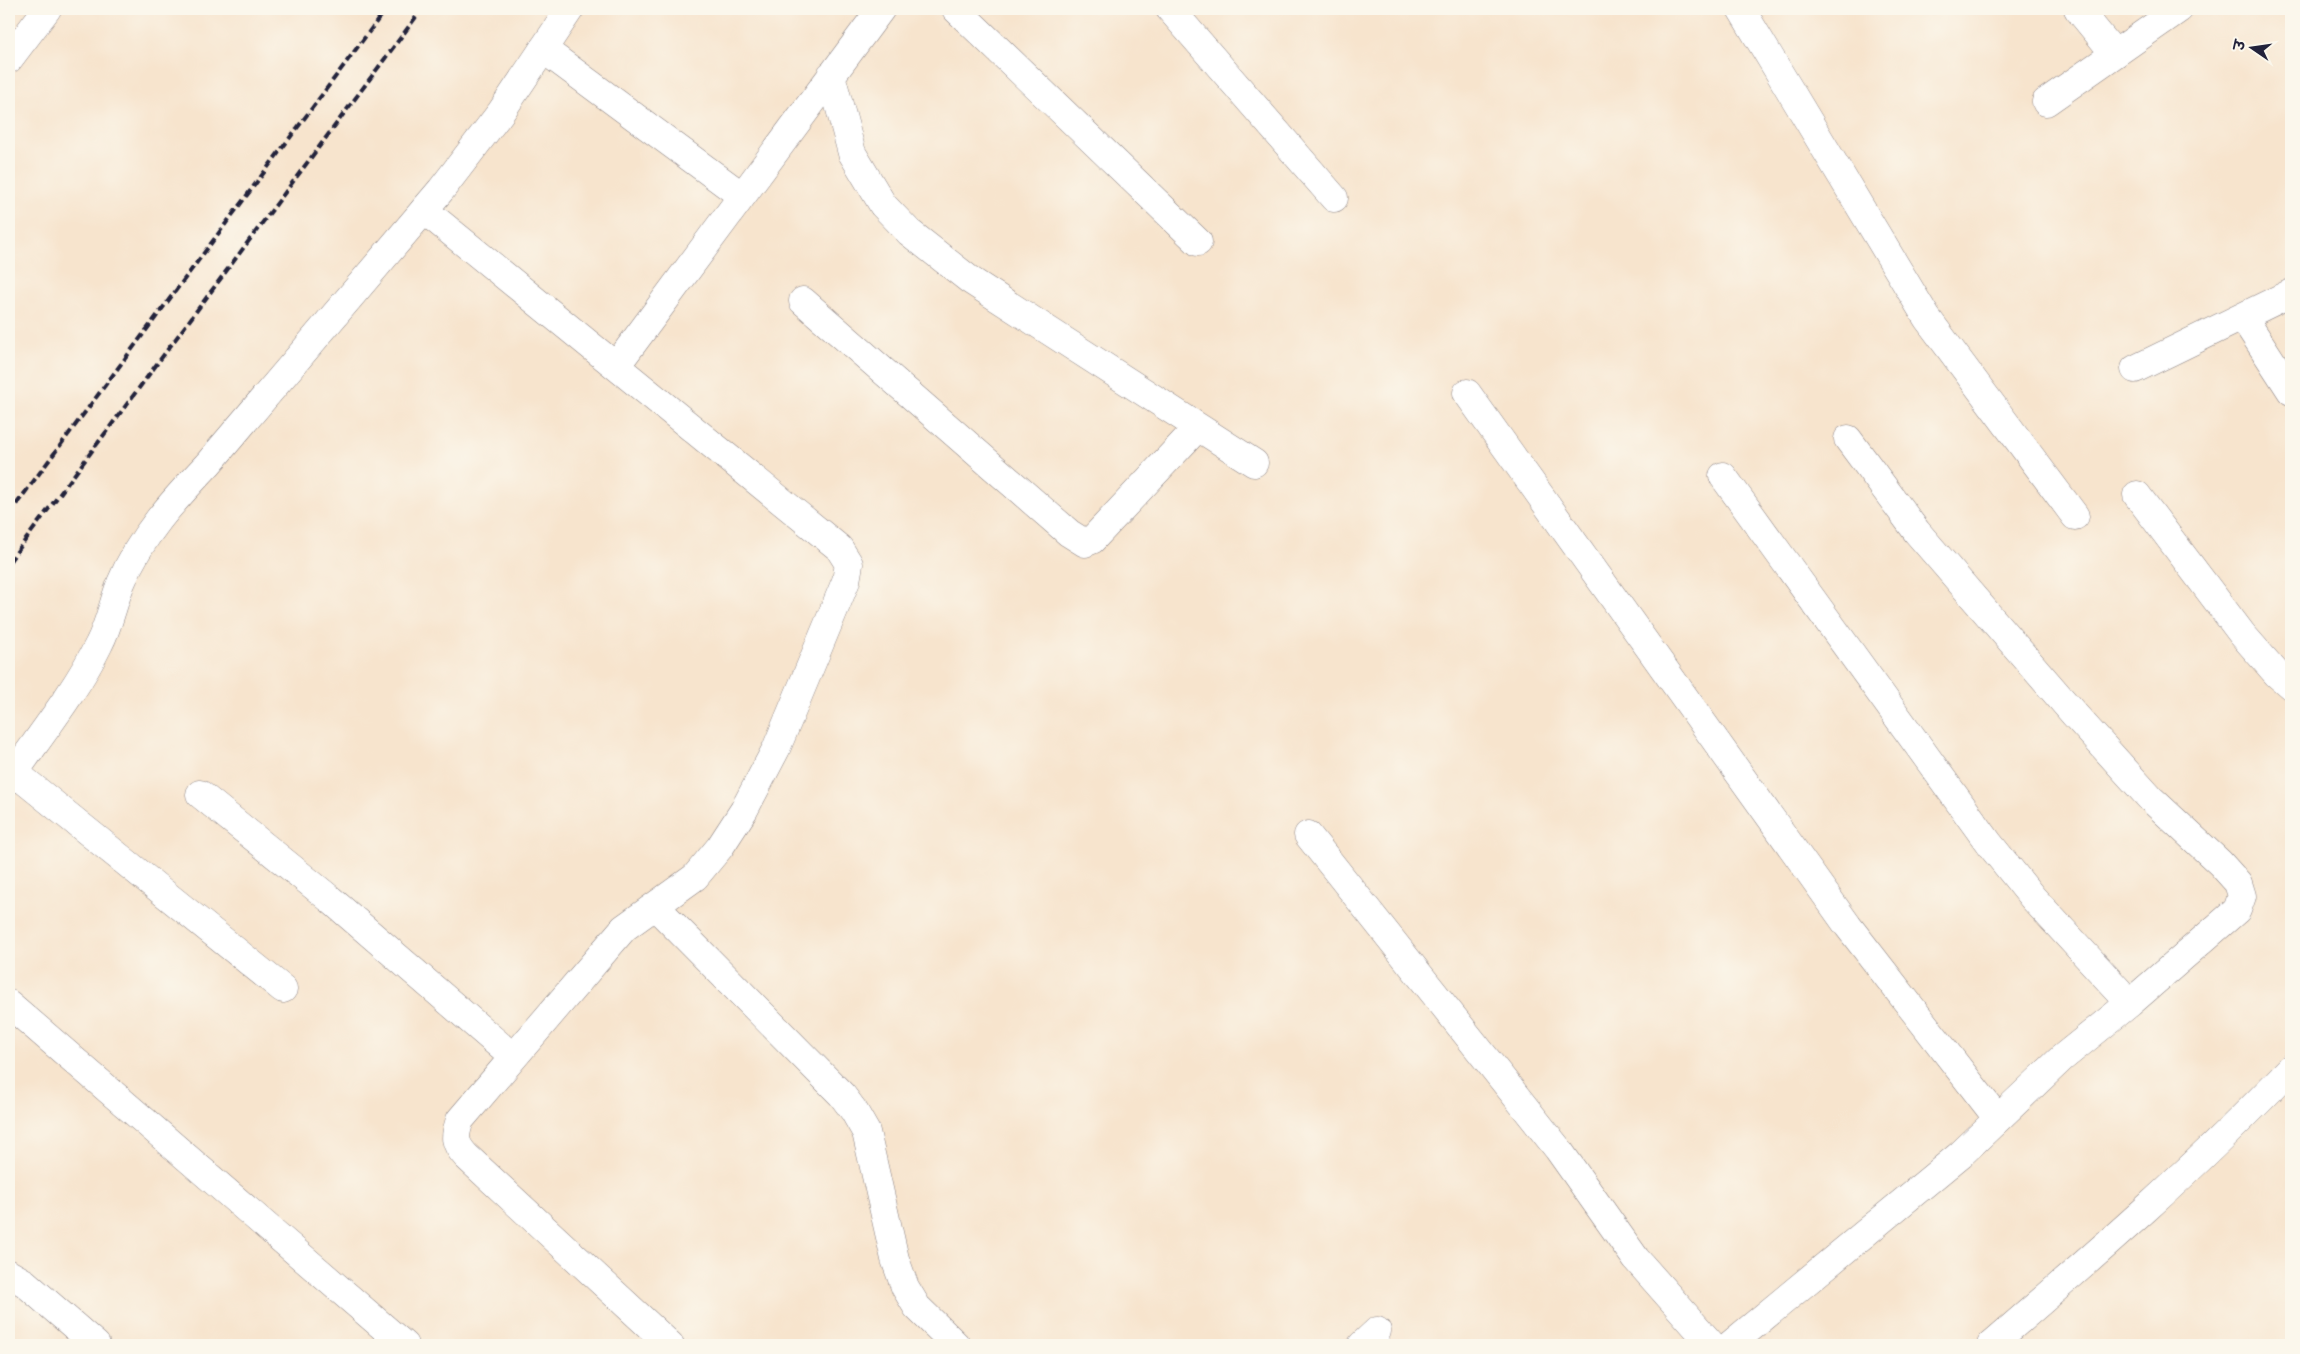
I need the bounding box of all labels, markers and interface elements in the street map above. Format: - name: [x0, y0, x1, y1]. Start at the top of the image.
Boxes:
- north arrow: [2228, 22, 2278, 72]
- text: उ: [2230, 37, 2250, 54]

